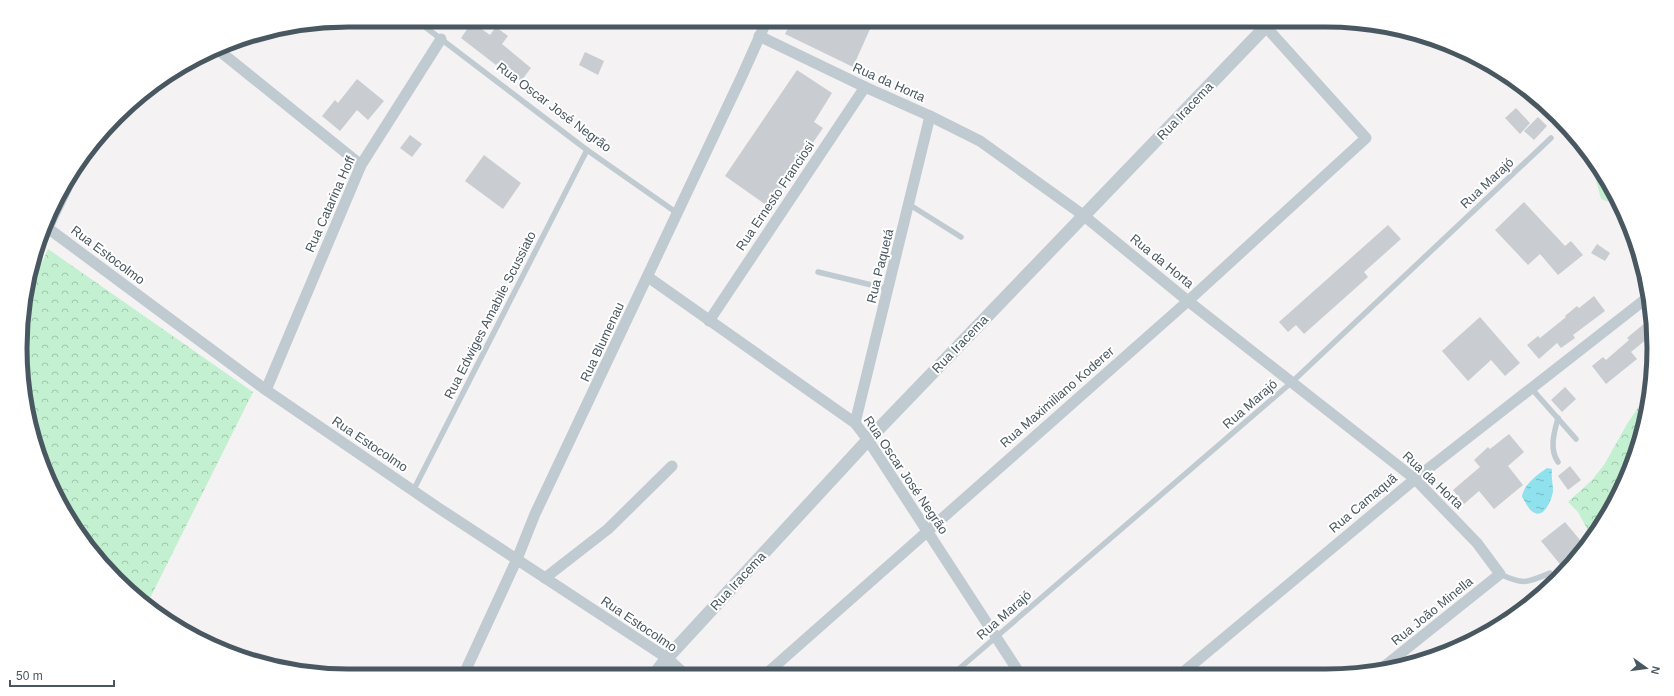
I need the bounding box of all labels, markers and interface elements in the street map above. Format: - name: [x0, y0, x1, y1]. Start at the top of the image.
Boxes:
- street label: Rua Oscar José Negrão: [494, 59, 614, 155]
- street label: Rua da Horta: [851, 59, 928, 105]
- street label: Rua Iracema: [1154, 78, 1217, 143]
- street label: Rua Ernesto Franciosi: [733, 138, 817, 254]
- street label: Rua Catarina Hoff: [302, 153, 358, 254]
- street label: Rua Marajó: [1457, 155, 1517, 211]
- street label: Rua Estocolmo: [68, 222, 148, 288]
- street label: Rua Paquetá: [864, 227, 897, 305]
- street label: Rua Edwiges Amabile Scussiato: [441, 229, 539, 401]
- street label: Rua da Horta: [1127, 231, 1197, 292]
- street label: Rua Blumenau: [577, 300, 627, 384]
- street label: Rua Iracema: [929, 311, 992, 376]
- street label: Rua Maximiliano Koderer: [997, 343, 1118, 451]
- street label: Rua Marajó: [1220, 376, 1280, 432]
- street label: Rua Estocolmo: [329, 413, 411, 475]
- street label: Rua Oscar José Negrão: [861, 413, 951, 537]
- street label: Rua da Horta: [1400, 448, 1467, 512]
- street label: Rua Camaquã: [1326, 470, 1401, 536]
- street label: Rua Iracema: [707, 548, 769, 613]
- street label: Rua João Minella: [1388, 573, 1476, 648]
- street label: Rua Marajó: [974, 587, 1034, 643]
- street label: Rua Estocolmo: [598, 593, 680, 655]
- north arrow: [1626, 648, 1666, 688]
- scale bar: [10, 662, 114, 688]
- text: N: [1649, 665, 1662, 676]
- text: 50 m: [16, 669, 43, 683]

